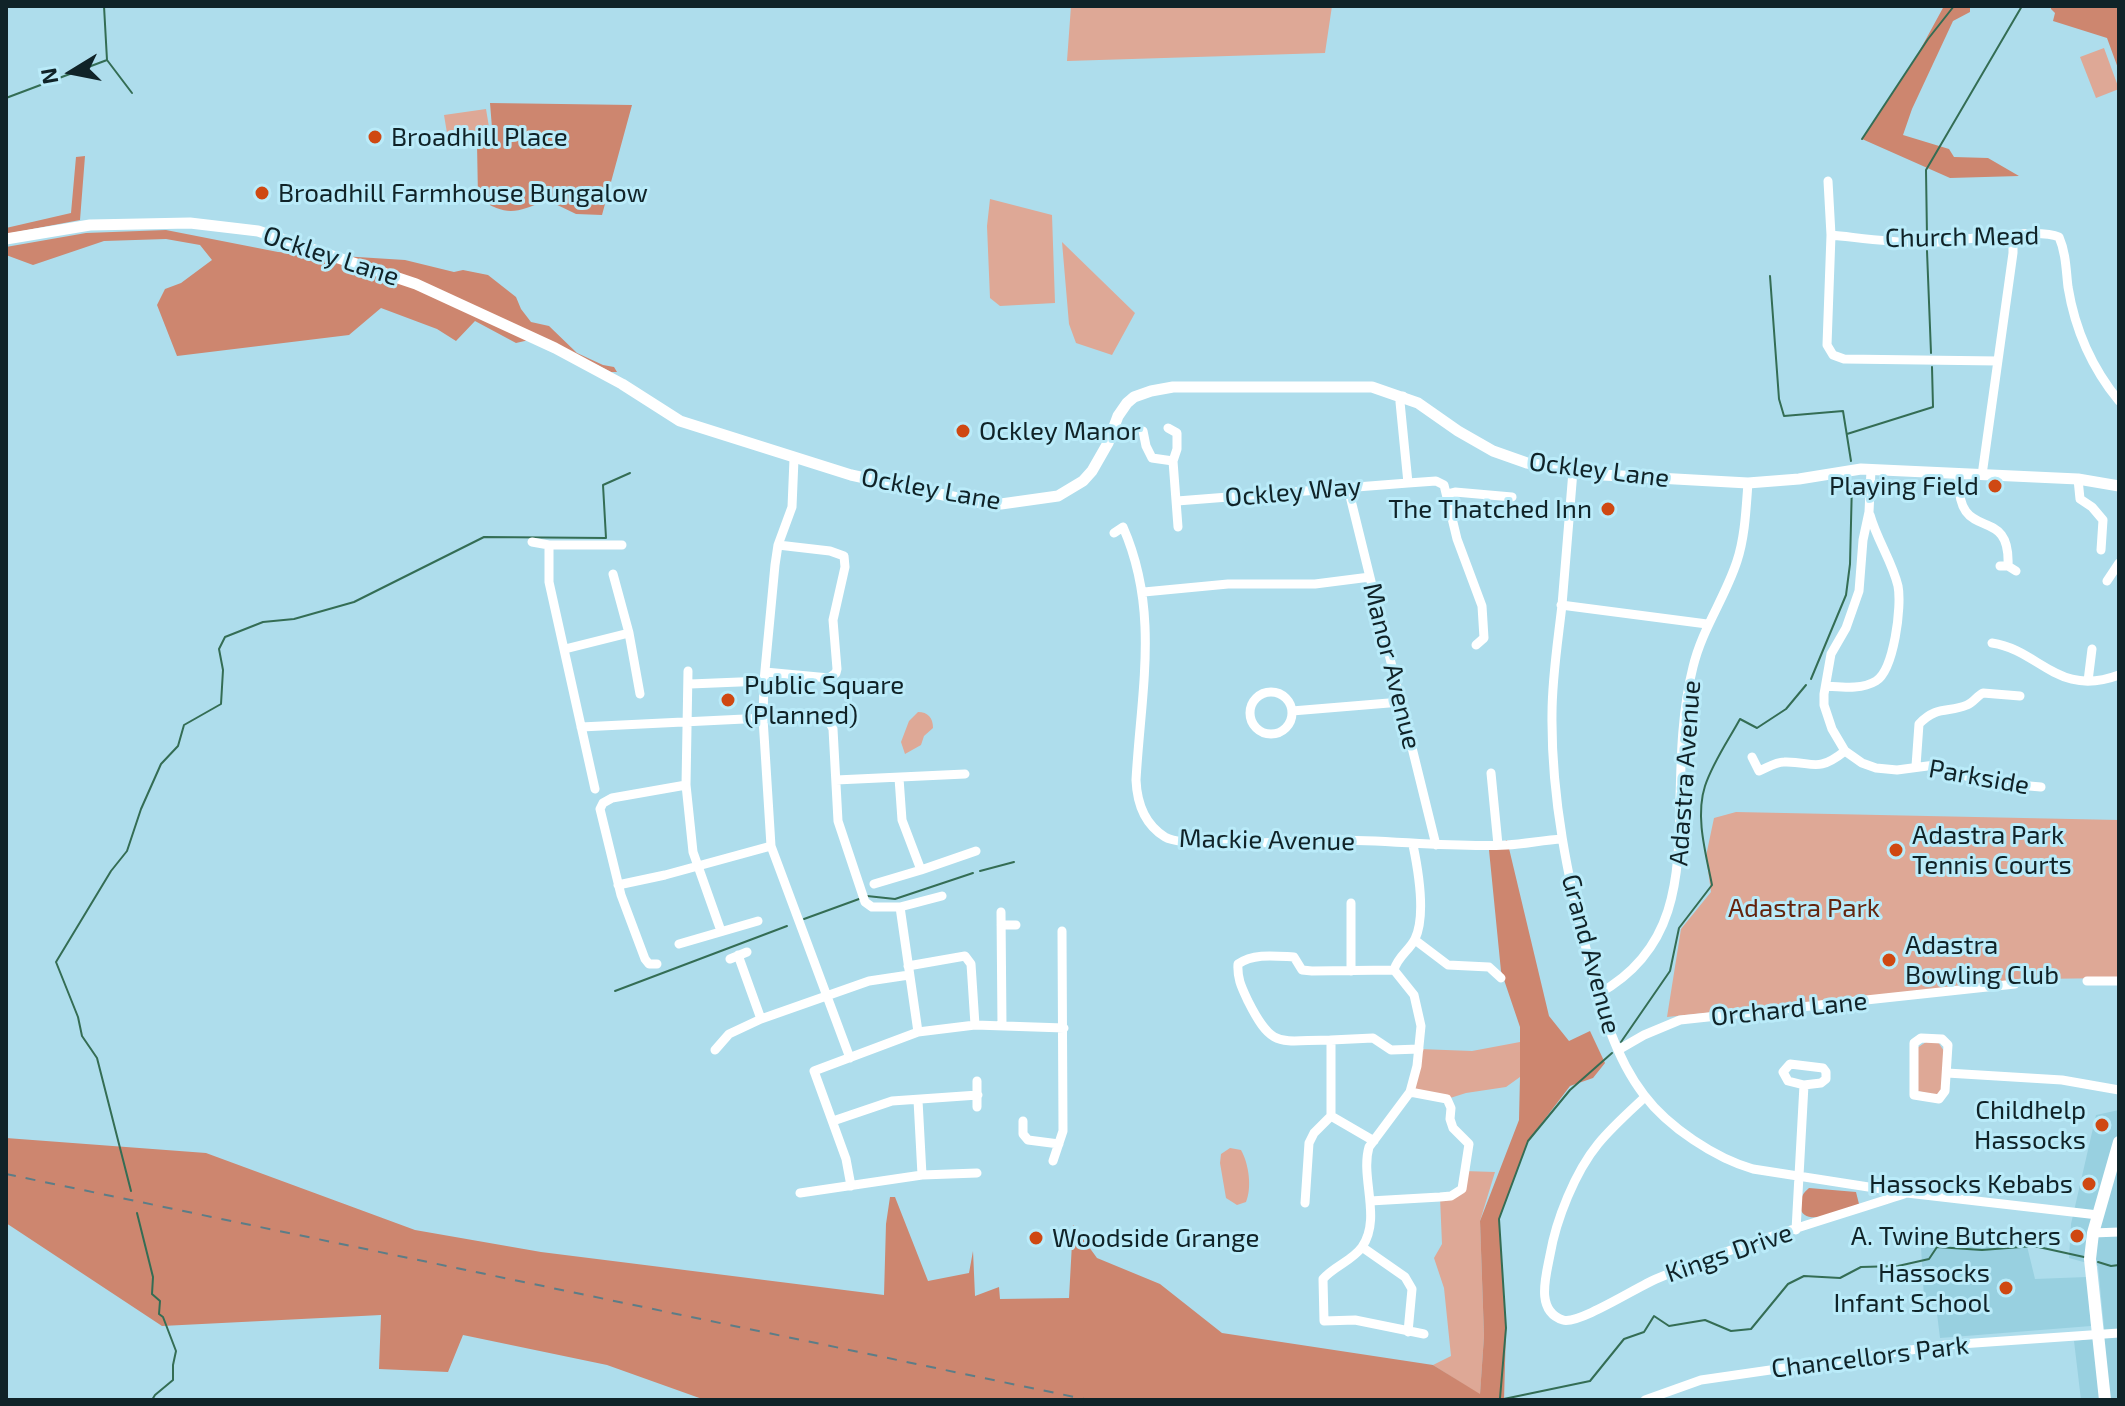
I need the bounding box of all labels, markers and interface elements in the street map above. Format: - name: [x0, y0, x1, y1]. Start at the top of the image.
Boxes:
- north arrow: [32, 32, 112, 112]
- text: N: [34, 66, 63, 86]
- place label: Broadhill Place: [391, 121, 568, 153]
- marker: Broadhill Place: [366, 128, 384, 146]
- place label: Broadhill Farmhouse Bungalow: [278, 177, 648, 209]
- marker: Broadhill Farmhouse Bungalow: [253, 184, 271, 202]
- street label: Ockley Lane: [259, 219, 403, 293]
- street label: Church Mead: [1885, 220, 2039, 254]
- place label: Ockley Manor: [979, 415, 1141, 447]
- marker: Ockley Manor: [954, 422, 972, 440]
- street label: Ockley Lane: [1527, 446, 1671, 494]
- street label: Ockley Lane: [859, 461, 1003, 517]
- street label: Ockley Way: [1223, 470, 1363, 514]
- place label: Playing Field: [1829, 470, 1979, 502]
- marker: Playing Field: [1986, 477, 2004, 495]
- place label: The Thatched Inn: [1388, 493, 1592, 525]
- marker: The Thatched Inn: [1599, 500, 1617, 518]
- street label: Manor Avenue: [1356, 580, 1428, 752]
- place label: Public Square (Planned): [744, 669, 904, 730]
- street label: Adastra Avenue: [1663, 679, 1707, 867]
- marker: Public Square (Planned): [719, 691, 737, 709]
- street label: Parkside: [1926, 753, 2032, 801]
- place label: Adastra Park Tennis Courts: [1912, 819, 2072, 880]
- street label: Mackie Avenue: [1179, 823, 1355, 857]
- marker: Adastra Park Tennis Courts: [1887, 841, 1905, 859]
- street label: Grand Avenue: [1555, 871, 1627, 1037]
- park label: Adastra Park: [1728, 892, 1880, 924]
- place label: Adastra Bowling Club: [1905, 929, 2059, 990]
- marker: Adastra Bowling Club: [1880, 951, 1898, 969]
- street label: Orchard Lane: [1709, 985, 1869, 1033]
- place label: Childhelp Hassocks: [1974, 1094, 2086, 1156]
- marker: Childhelp Hassocks: [2093, 1116, 2111, 1134]
- place label: Hassocks Kebabs: [1869, 1168, 2073, 1200]
- marker: Hassocks Kebabs: [2080, 1175, 2098, 1193]
- street label: Kings Drive: [1661, 1217, 1797, 1289]
- place label: A. Twine Butchers: [1851, 1220, 2061, 1252]
- place label: Woodside Grange: [1052, 1222, 1259, 1254]
- marker: A. Twine Butchers: [2068, 1227, 2086, 1245]
- marker: Woodside Grange: [1027, 1229, 1045, 1247]
- place label: Hassocks Infant School: [1833, 1257, 1990, 1318]
- marker: Hassocks Infant School: [1997, 1279, 2015, 1297]
- street label: Chancellors Park: [1770, 1329, 1970, 1385]

